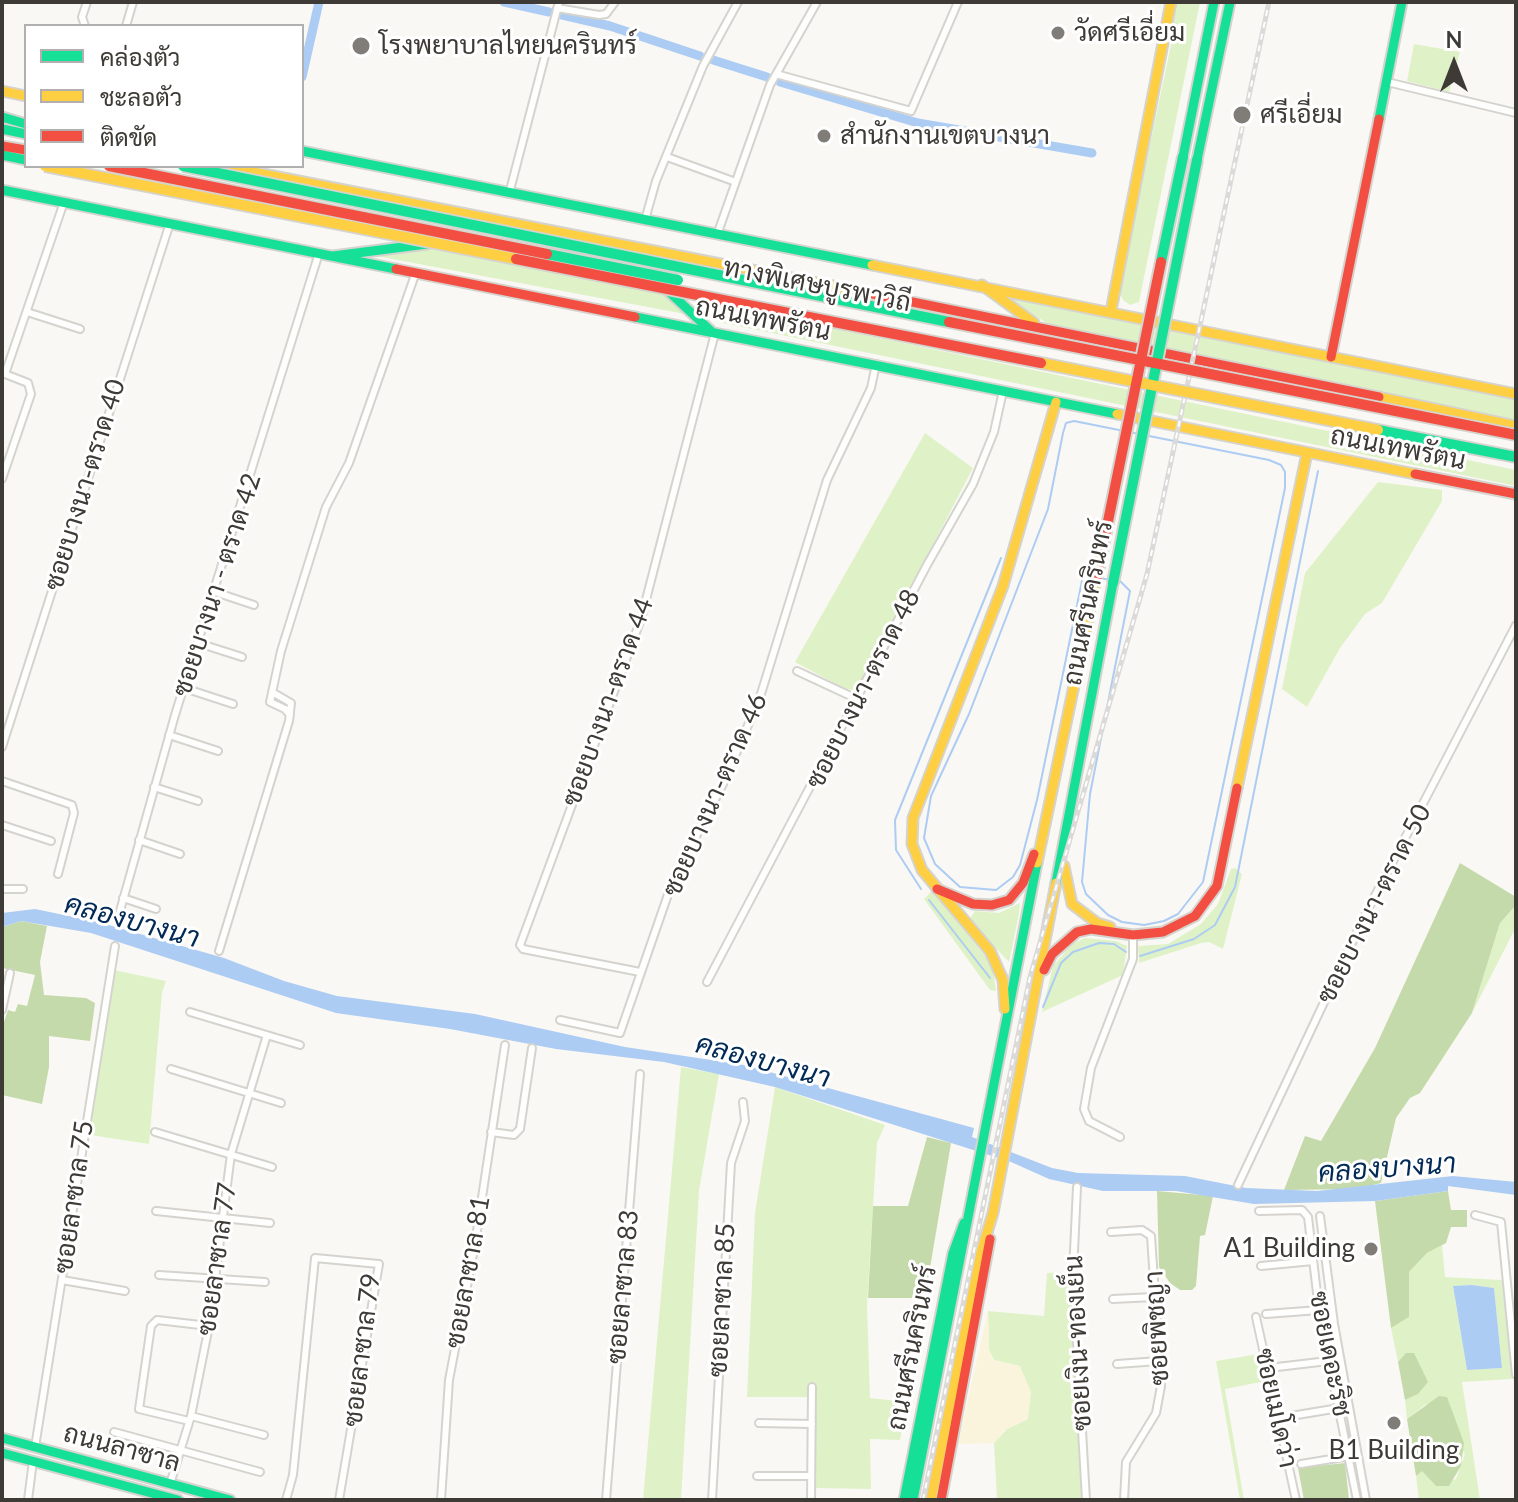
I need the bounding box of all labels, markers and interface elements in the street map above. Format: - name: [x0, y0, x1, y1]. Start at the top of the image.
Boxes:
- place label: วัดศรีเอี่ยม: [1074, 17, 1185, 49]
- legend: [24, 24, 304, 168]
- marker: วัดศรีเอี่ยม: [1049, 24, 1067, 42]
- north arrow: [1414, 24, 1494, 104]
- text: N: [1446, 26, 1462, 53]
- place label: โรงพยาบาลไทยนครินทร์: [379, 30, 637, 62]
- marker: โรงพยาบาลไทยนครินทร์: [350, 35, 372, 57]
- text: คล่องตัว: [100, 42, 180, 71]
- text: ชะลอตัว: [100, 82, 182, 111]
- place label: ศรีเอี่ยม: [1260, 99, 1342, 131]
- marker: ศรีเอี่ยม: [1231, 104, 1253, 126]
- place label: สำนักงานเขตบางนา: [840, 120, 1050, 152]
- text: ติดขัด: [100, 122, 157, 151]
- marker: สำนักงานเขตบางนา: [815, 127, 833, 145]
- street label: ทางพิเศษบูรพาวิถี: [720, 251, 914, 319]
- street label: ถนนเทพรัตน: [693, 291, 833, 347]
- street label: ซอยบางนา-ตราด 40: [38, 376, 132, 594]
- street label: ถนนเทพรัตน: [1328, 420, 1468, 476]
- street label: ซอยบางนา - ตราด 42: [166, 470, 268, 700]
- street label: ถนนศรีนครินทร์: [1057, 518, 1119, 688]
- street label: ซอยบางนา-ตราด 48: [799, 584, 927, 794]
- street label: ซอยบางนา-ตราด 44: [556, 594, 660, 810]
- street label: ซอยบางนา-ตราด 46: [656, 688, 774, 902]
- street label: ซอยบางนา-ตราด 50: [1310, 799, 1438, 1009]
- water label: คลองบางนา: [61, 887, 203, 955]
- water label: คลองบางนา: [692, 1027, 834, 1095]
- street label: ซอยลาซาล 75: [48, 1118, 100, 1276]
- water label: คลองบางนา: [1317, 1146, 1457, 1190]
- street label: ซอยลาซาล 77: [191, 1180, 243, 1338]
- street label: ซอยลาซาล 81: [439, 1193, 497, 1351]
- street label: ซอยลาซาล 83: [601, 1209, 645, 1365]
- street label: ซอยลาซาล 85: [702, 1222, 742, 1378]
- place label: A1 Building: [1223, 1233, 1355, 1265]
- marker: A1 Building: [1362, 1240, 1380, 1258]
- street label: ซอยเงิน-ทองเย็น: [1058, 1254, 1098, 1432]
- street label: ถนนศรีนครินทร์: [881, 1263, 943, 1433]
- street label: ซอยพิชญา: [1138, 1270, 1176, 1386]
- street label: ซอยลาซาล 79: [337, 1271, 387, 1429]
- street label: ซอยเดอะริช: [1303, 1289, 1357, 1419]
- street label: ซอยเมโดว่า: [1248, 1345, 1304, 1471]
- marker: B1 Building: [1385, 1414, 1403, 1432]
- street label: ถนนลาซาล: [60, 1417, 184, 1479]
- place label: B1 Building: [1329, 1435, 1459, 1467]

